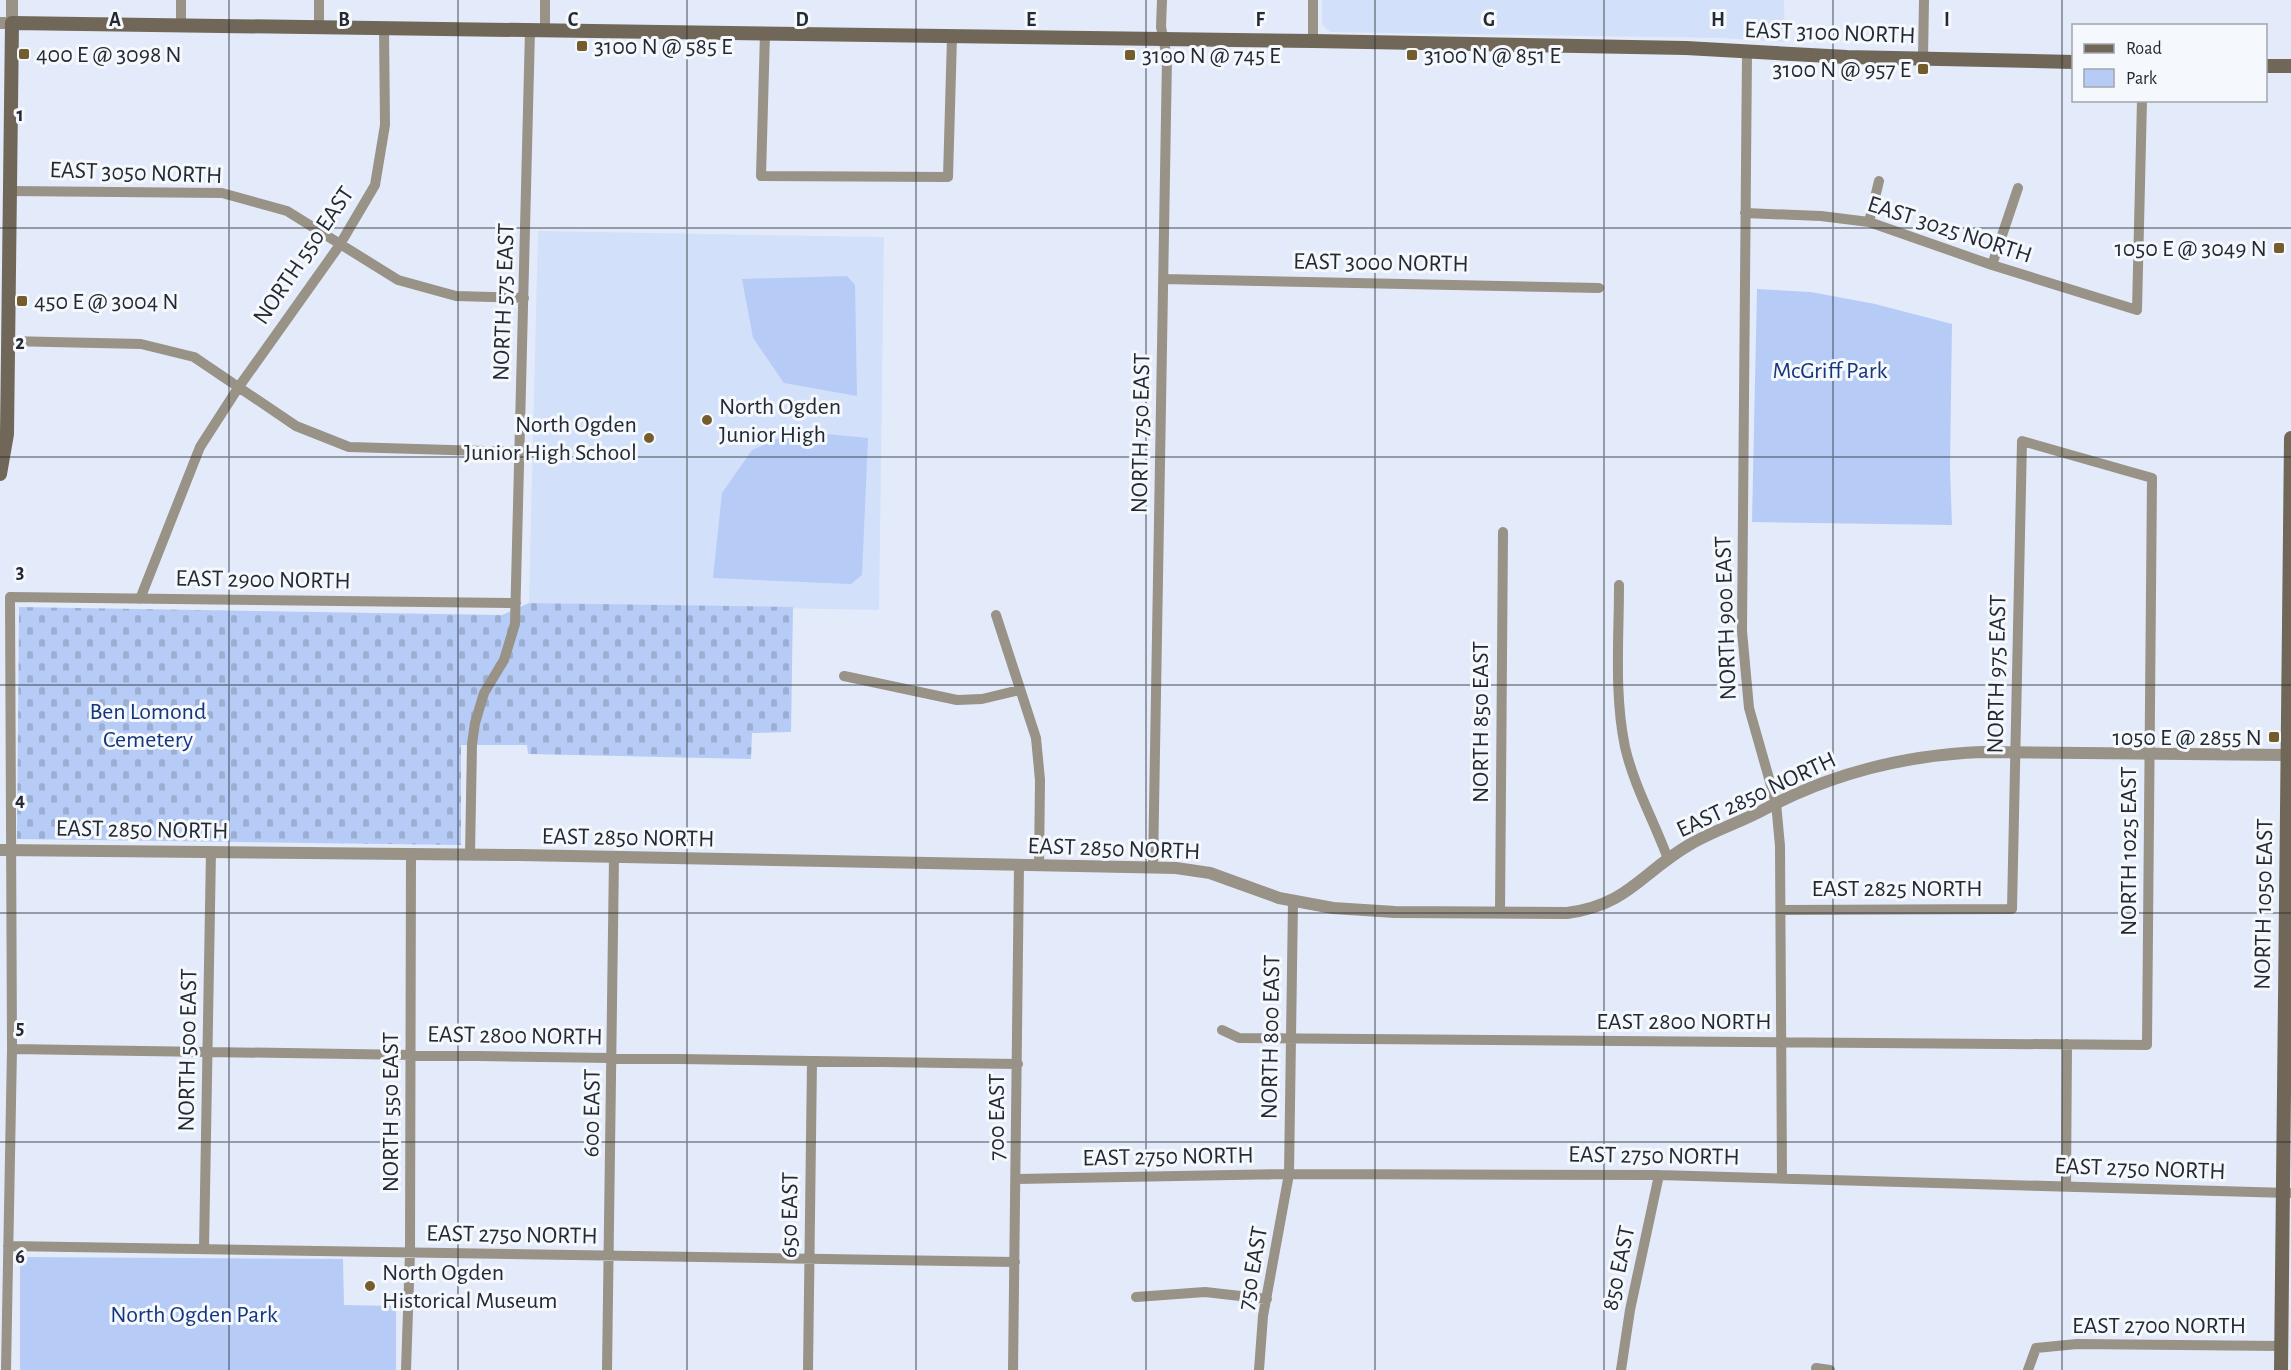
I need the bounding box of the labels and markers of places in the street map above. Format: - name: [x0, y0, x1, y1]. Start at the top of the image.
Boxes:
- place label: 3100 N @ 585 E: [594, 35, 733, 59]
- marker: 3100 N @ 585 E: [575, 39, 589, 53]
- place label: 400 E @ 3098 N: [36, 43, 182, 67]
- place label: 3100 N @ 745 E: [1142, 44, 1281, 68]
- place label: 3100 N @ 851 E: [1424, 44, 1561, 68]
- marker: 400 E @ 3098 N: [17, 47, 31, 61]
- marker: 3100 N @ 745 E: [1123, 48, 1137, 62]
- marker: 3100 N @ 851 E: [1405, 48, 1419, 62]
- place label: 3100 N @ 957 E: [1773, 58, 1911, 82]
- marker: 3100 N @ 957 E: [1916, 62, 1930, 76]
- place label: 1050 E @ 3049 N: [2114, 237, 2267, 261]
- marker: 1050 E @ 3049 N: [2272, 241, 2286, 255]
- place label: 450 E @ 3004 N: [34, 290, 179, 314]
- marker: 450 E @ 3004 N: [15, 294, 29, 308]
- place label: North Ogden Junior High: [719, 395, 841, 447]
- place label: North Ogden Junior High School: [464, 413, 637, 465]
- marker: North Ogden Junior High: [700, 413, 714, 427]
- marker: North Ogden Junior High School: [642, 431, 656, 445]
- place label: 1050 E @ 2855 N: [2112, 726, 2262, 750]
- marker: 1050 E @ 2855 N: [2267, 730, 2281, 744]
- place label: North Ogden Historical Museum: [382, 1261, 557, 1313]
- marker: North Ogden Historical Museum: [363, 1279, 377, 1293]

